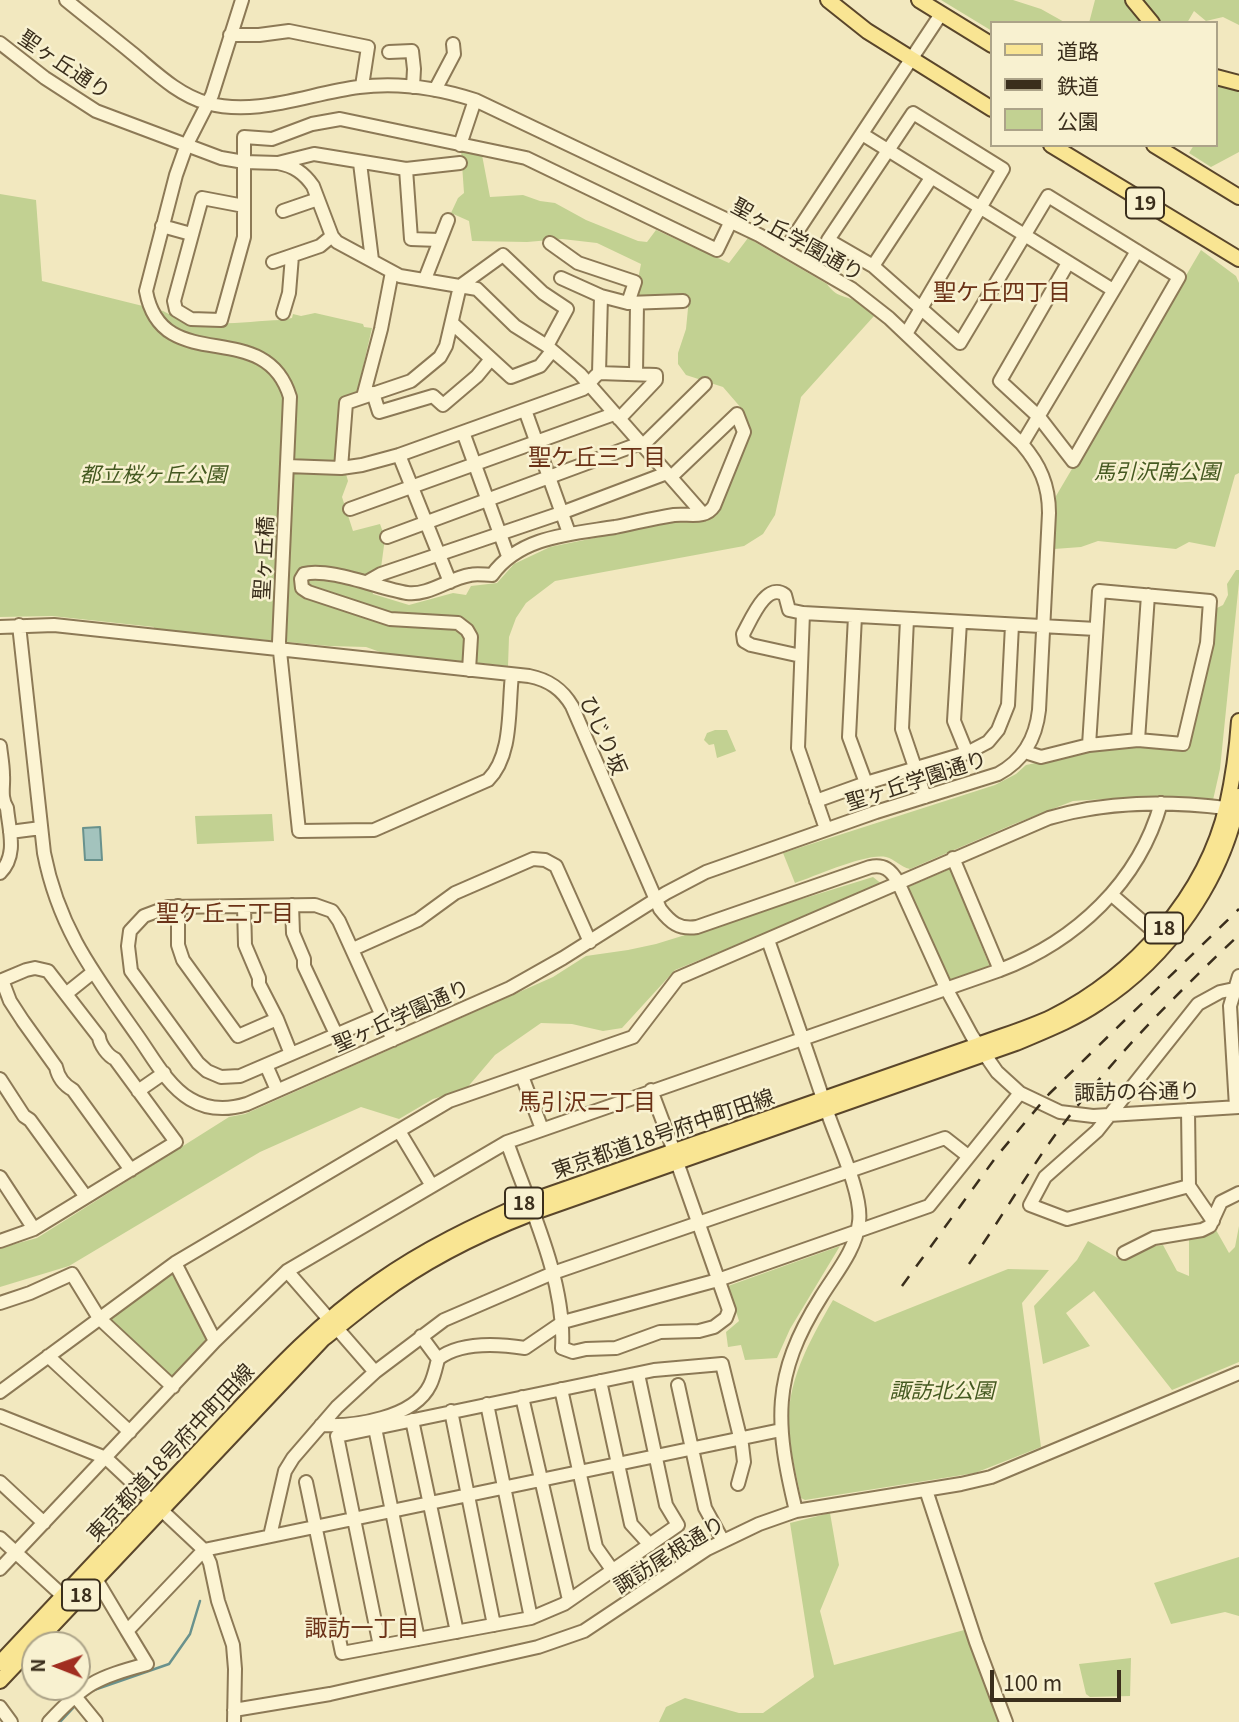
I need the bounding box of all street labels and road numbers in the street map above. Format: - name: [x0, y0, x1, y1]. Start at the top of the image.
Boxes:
- street label: 聖ヶ丘通り: [14, 24, 116, 104]
- road number: 19: [1126, 188, 1164, 218]
- street label: 聖ヶ丘学園通り: [728, 192, 868, 286]
- street label: 聖ヶ丘橋: [248, 515, 278, 601]
- street label: ひじり坂: [575, 692, 633, 778]
- street label: 聖ヶ丘学園通り: [842, 745, 990, 815]
- road number: 18: [1145, 912, 1183, 944]
- street label: 聖ヶ丘学園通り: [329, 974, 473, 1056]
- street label: 諏訪の谷通り: [1074, 1077, 1200, 1105]
- street label: 東京都道18号府中町田線: [549, 1083, 777, 1183]
- road number: 18: [505, 1188, 543, 1218]
- street label: 東京都道18号府中町田線: [81, 1358, 259, 1546]
- street label: 諏訪尾根通り: [609, 1510, 729, 1598]
- road number: 18: [62, 1580, 100, 1610]

